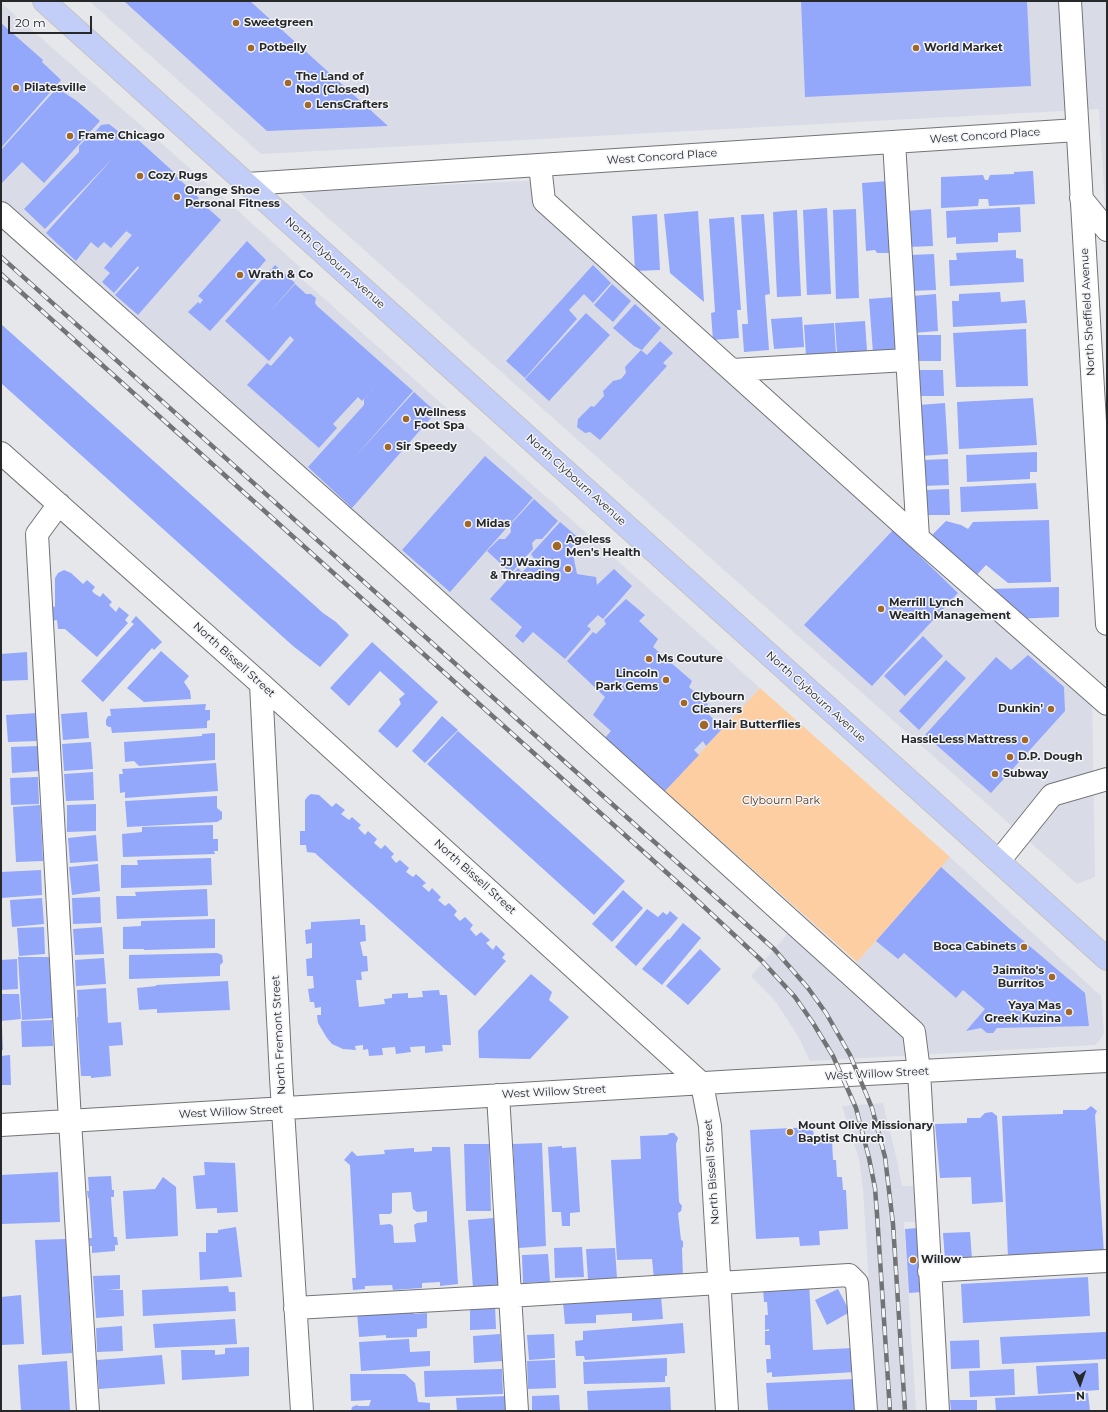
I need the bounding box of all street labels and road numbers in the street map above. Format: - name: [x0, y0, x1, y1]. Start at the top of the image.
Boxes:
- street label: West Concord Place: [929, 126, 1041, 146]
- street label: West Concord Place: [606, 147, 718, 167]
- street label: North Clybourn Avenue: [282, 215, 388, 311]
- street label: North Sheffield Avenue: [1078, 248, 1098, 376]
- street label: North Clybourn Avenue: [523, 432, 629, 528]
- street label: North Bissell Street: [190, 620, 278, 700]
- street label: North Clybourn Avenue: [763, 649, 869, 745]
- street label: North Bissell Street: [431, 837, 519, 917]
- street label: North Fremont Street: [269, 975, 289, 1095]
- street label: West Willow Street: [825, 1065, 929, 1083]
- street label: West Willow Street: [502, 1083, 606, 1101]
- street label: West Willow Street: [179, 1103, 283, 1121]
- street label: North Bissell Street: [702, 1119, 722, 1225]

